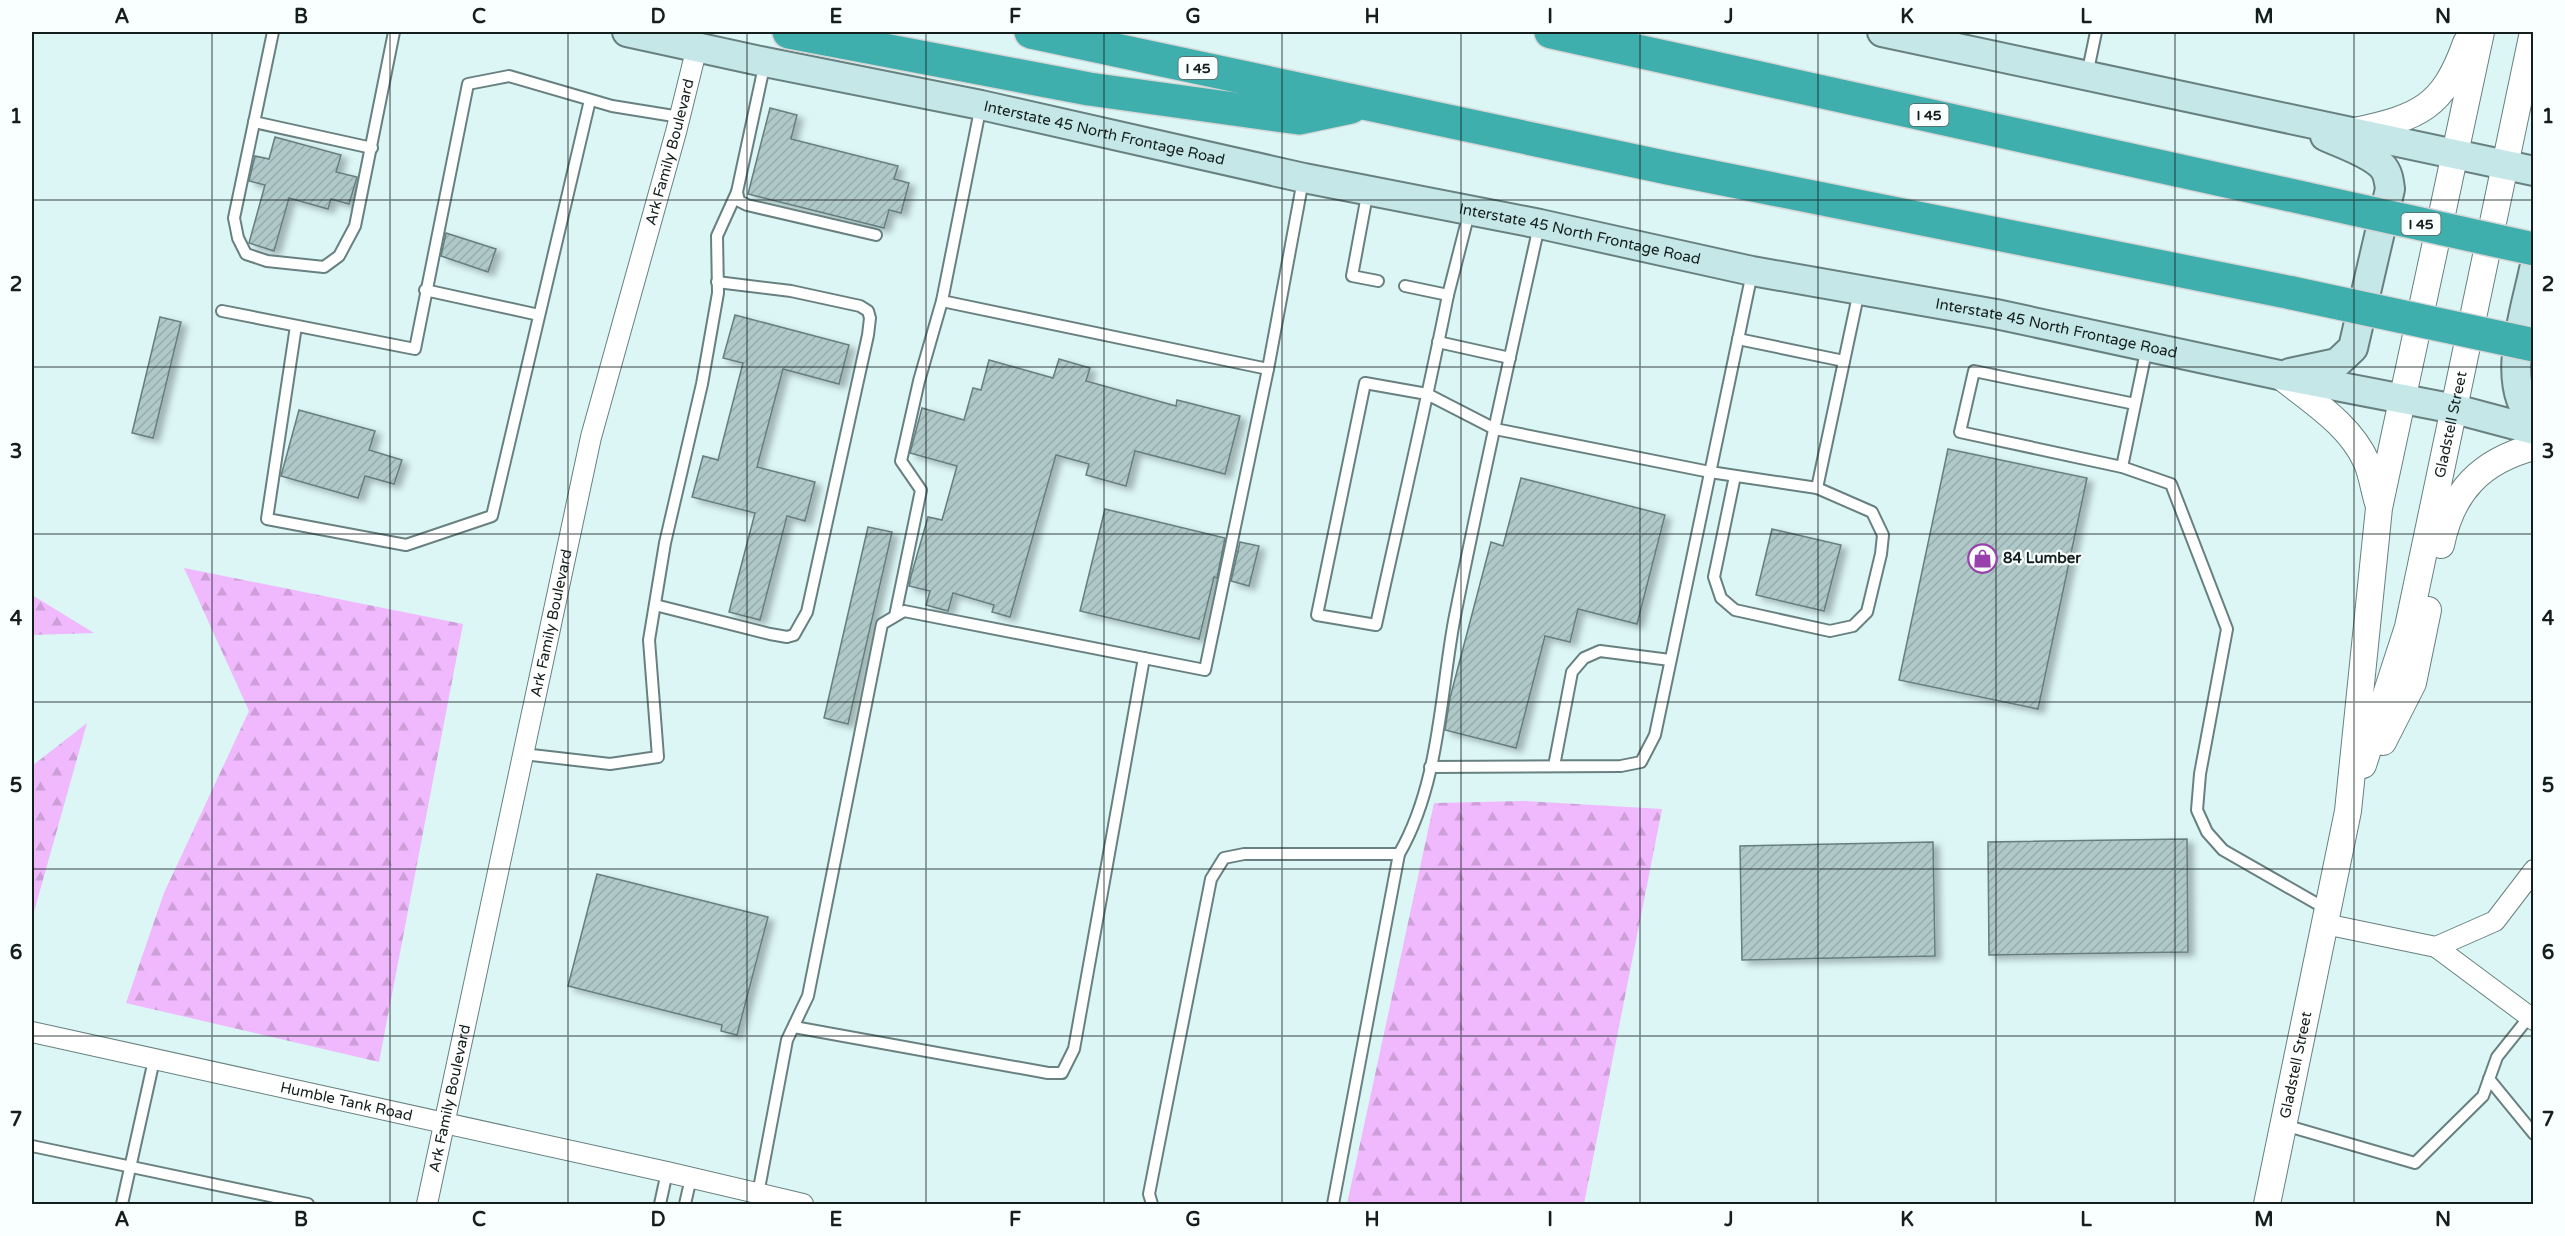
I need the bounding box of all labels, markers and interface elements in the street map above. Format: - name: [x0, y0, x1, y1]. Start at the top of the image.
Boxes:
- text: A: [115, 5, 130, 29]
- text: B: [294, 5, 308, 29]
- text: C: [472, 5, 486, 29]
- text: D: [650, 5, 666, 29]
- text: E: [830, 5, 843, 29]
- text: F: [1009, 5, 1021, 29]
- text: G: [1185, 5, 1201, 29]
- text: H: [1364, 5, 1380, 29]
- text: I: [1547, 5, 1553, 29]
- text: J: [1723, 5, 1734, 29]
- text: K: [1900, 5, 1914, 29]
- text: L: [2080, 5, 2092, 29]
- text: M: [2254, 5, 2274, 29]
- text: N: [2435, 5, 2451, 29]
- road number: I 45: [1178, 57, 1218, 79]
- street label: Ark Family Boulevard: [641, 77, 698, 227]
- street label: Interstate 45 North Frontage Road: [982, 97, 1227, 169]
- road number: I 45: [1910, 104, 1948, 126]
- text: 1: [10, 105, 22, 129]
- text: 1: [2542, 105, 2554, 129]
- street label: Interstate 45 North Frontage Road: [1457, 199, 1702, 268]
- road number: I 45: [2402, 213, 2440, 235]
- text: 2: [10, 273, 22, 297]
- text: 2: [2542, 273, 2554, 297]
- street label: Interstate 45 North Frontage Road: [1934, 295, 2179, 362]
- street label: Gladstell Street: [2431, 369, 2471, 480]
- text: 3: [10, 440, 22, 464]
- text: 3: [2542, 440, 2554, 464]
- shop icon: 84 Lumber: [1966, 542, 1998, 574]
- street label: Ark Family Boulevard: [527, 548, 576, 699]
- place label: 84 Lumber: [2003, 549, 2081, 567]
- text: 4: [10, 607, 23, 631]
- text: 4: [2542, 607, 2555, 631]
- text: 5: [10, 774, 22, 798]
- text: 5: [2542, 774, 2554, 798]
- text: 6: [10, 941, 22, 965]
- text: 6: [2542, 941, 2554, 965]
- street label: Gladstell Street: [2276, 1010, 2315, 1120]
- street label: Ark Family Boulevard: [425, 1023, 474, 1174]
- street label: Humble Tank Road: [279, 1078, 414, 1125]
- text: 7: [10, 1108, 22, 1132]
- text: 7: [2542, 1108, 2554, 1132]
- text: A: [115, 1208, 130, 1232]
- text: B: [294, 1208, 308, 1232]
- text: C: [472, 1208, 486, 1232]
- text: D: [650, 1208, 666, 1232]
- text: E: [830, 1208, 843, 1232]
- text: F: [1009, 1208, 1021, 1232]
- text: G: [1185, 1208, 1201, 1232]
- text: H: [1364, 1208, 1380, 1232]
- text: I: [1547, 1208, 1553, 1232]
- text: J: [1723, 1208, 1734, 1232]
- text: K: [1900, 1208, 1914, 1232]
- text: L: [2080, 1208, 2092, 1232]
- text: M: [2254, 1208, 2274, 1232]
- text: N: [2435, 1208, 2451, 1232]

